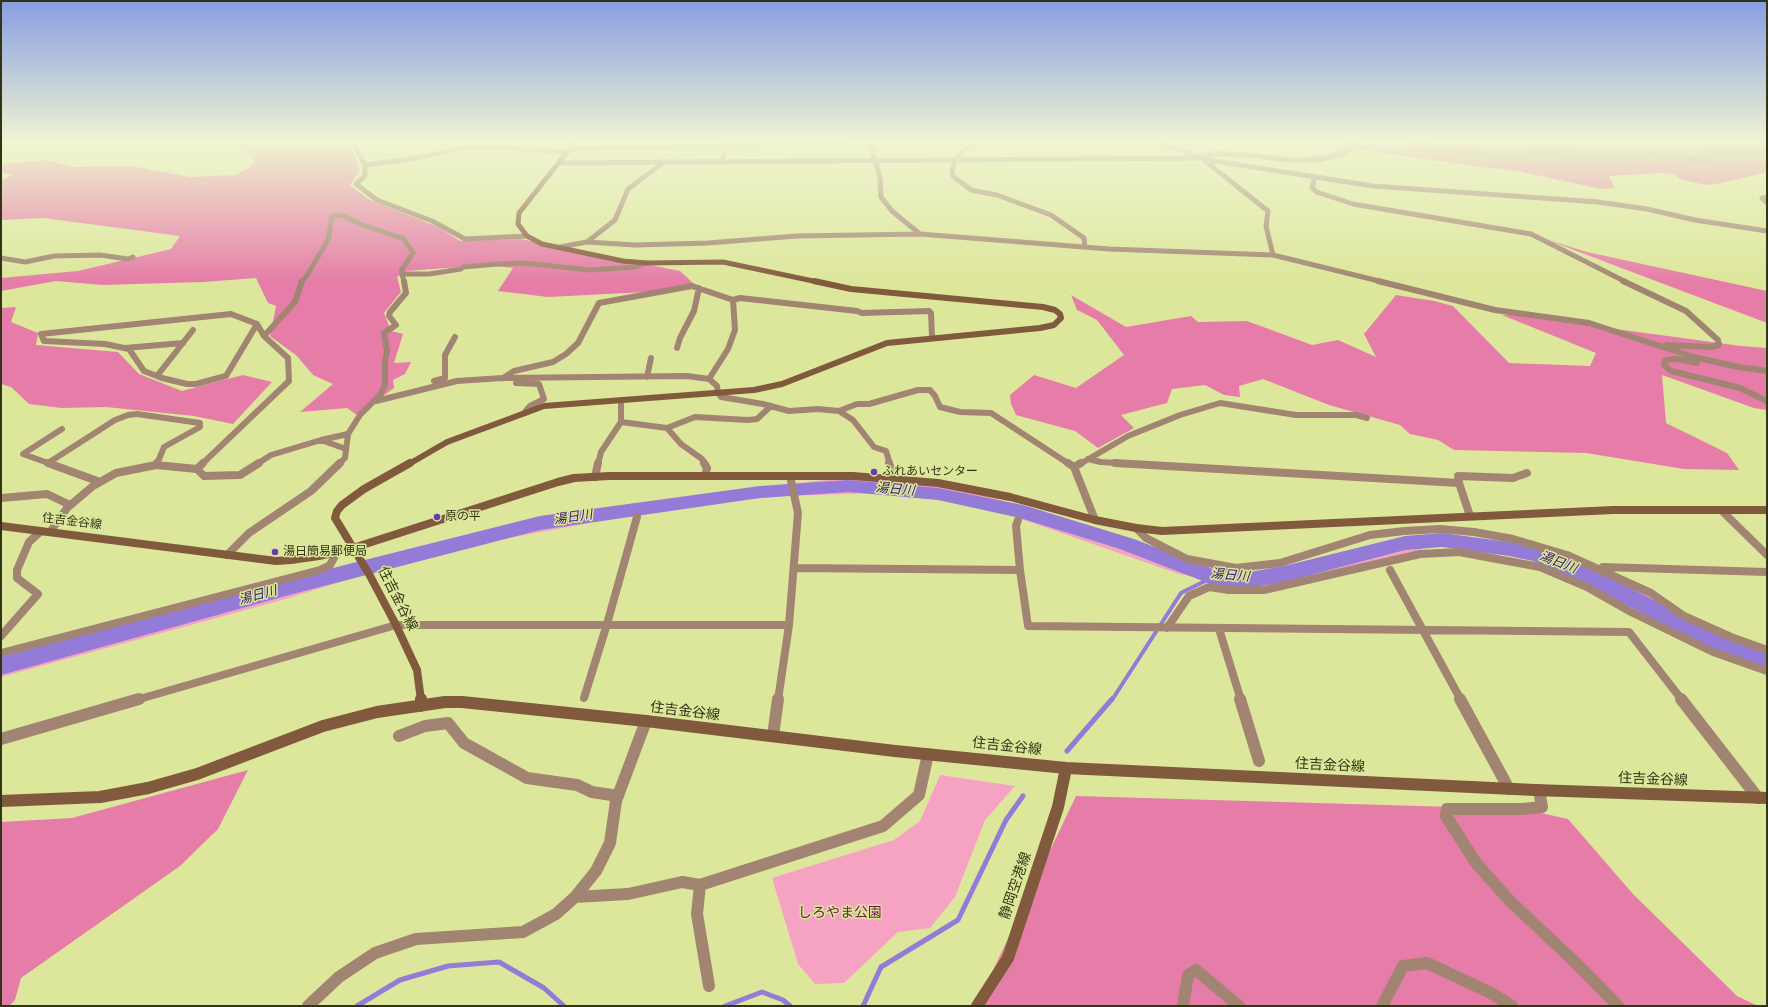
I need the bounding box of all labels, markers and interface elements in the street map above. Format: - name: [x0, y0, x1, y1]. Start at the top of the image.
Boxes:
- place label: ふれあいセンター: [882, 465, 978, 479]
- marker: ふれあいセンター: [869, 467, 879, 477]
- water label: 湯日川: [875, 481, 915, 499]
- water label: 湯日川: [553, 508, 593, 528]
- place label: 原の平: [445, 510, 481, 524]
- street label: 住吉金谷線: [41, 511, 103, 533]
- marker: 原の平: [432, 512, 442, 522]
- place label: 湯日簡易郵便局: [283, 545, 367, 559]
- marker: 湯日簡易郵便局: [270, 547, 280, 557]
- water label: 湯日川: [1537, 549, 1579, 577]
- street label: 住吉金谷線: [374, 564, 420, 634]
- water label: 湯日川: [1210, 567, 1250, 585]
- water label: 湯日川: [237, 583, 279, 609]
- street label: 住吉金谷線: [649, 699, 721, 725]
- street label: 住吉金谷線: [971, 735, 1043, 759]
- street label: 住吉金谷線: [1295, 756, 1365, 776]
- street label: 住吉金谷線: [1618, 770, 1688, 790]
- street label: 静岡空港線: [997, 850, 1035, 922]
- park label: しろやま公園: [798, 905, 882, 921]

